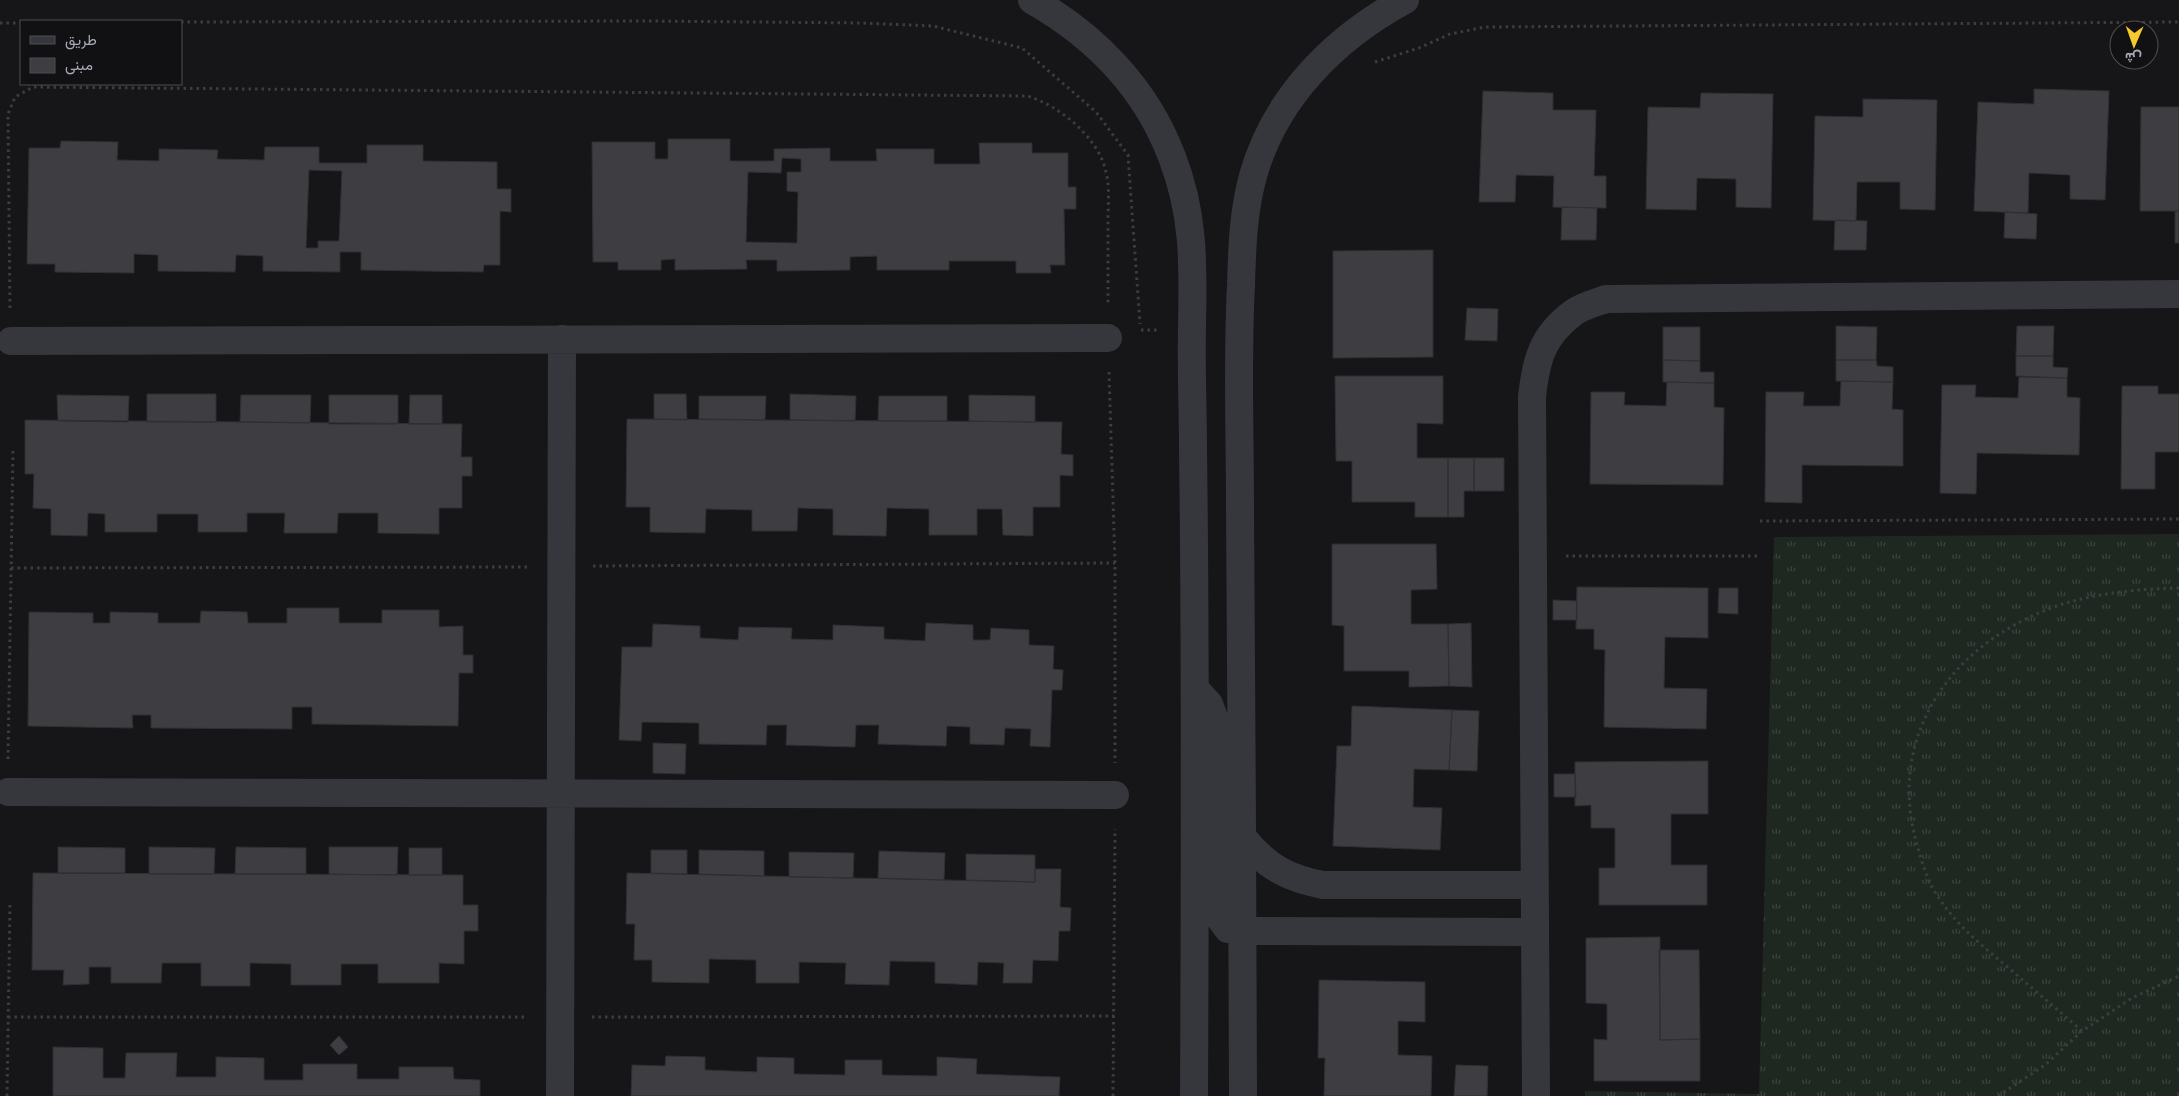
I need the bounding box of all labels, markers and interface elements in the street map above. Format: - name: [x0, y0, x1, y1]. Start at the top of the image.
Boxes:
- legend: [20, 20, 182, 85]
- north arrow: [2109, 20, 2159, 70]
- text: طريق: [65, 31, 97, 50]
- text: ش: [2125, 49, 2142, 66]
- text: مبنى: [65, 56, 93, 75]

